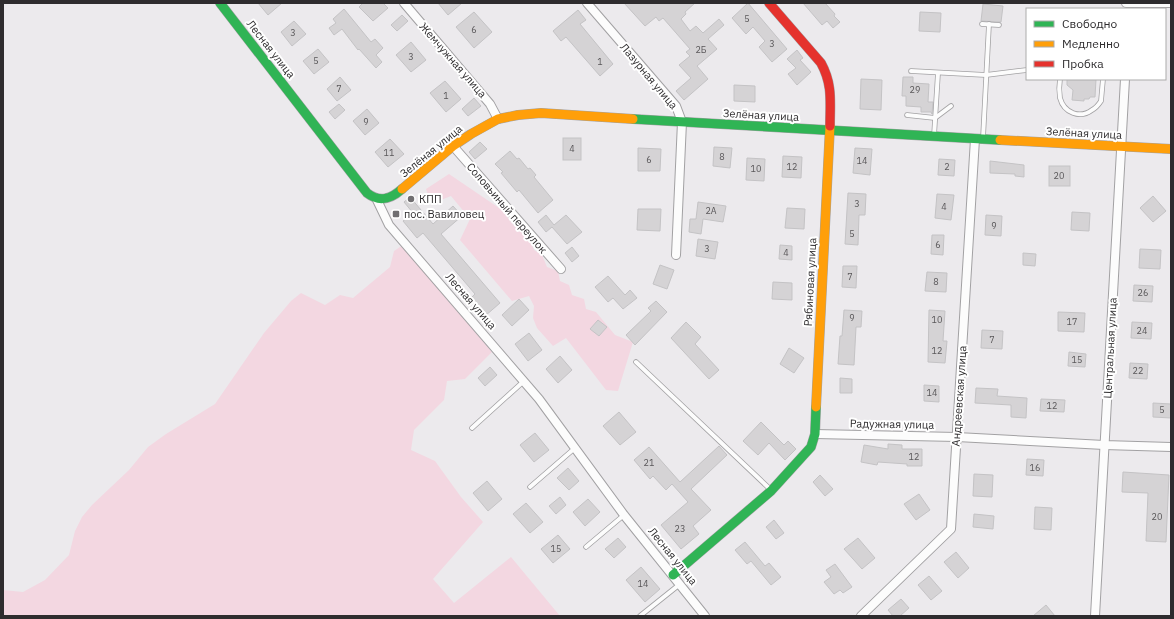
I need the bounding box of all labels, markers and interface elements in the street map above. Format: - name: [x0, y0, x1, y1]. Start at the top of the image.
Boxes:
- legend: [1026, 8, 1166, 80]
- house number: 5: [744, 13, 750, 24]
- text: Свободно: [1062, 16, 1118, 31]
- street label: Лесная улица: [244, 17, 298, 81]
- street label: Жемчужная улица: [416, 19, 490, 101]
- house number: 6: [471, 24, 477, 35]
- house number: 3: [290, 27, 296, 38]
- text: Медленно: [1062, 36, 1120, 51]
- house number: 3: [769, 38, 775, 49]
- street label: Лазурная улица: [617, 40, 681, 112]
- house number: 2Б: [695, 44, 707, 55]
- house number: 3: [408, 51, 414, 62]
- house number: 5: [313, 55, 319, 66]
- house number: 1: [597, 56, 603, 67]
- text: Пробка: [1062, 56, 1104, 71]
- house number: 7: [336, 83, 342, 94]
- house number: 29: [910, 84, 920, 95]
- house number: 1: [443, 90, 449, 101]
- street label: Зелёная улица: [723, 106, 799, 124]
- house number: 9: [363, 116, 369, 127]
- street label: Зелёная улица: [397, 122, 465, 180]
- street label: Зелёная улица: [1046, 124, 1122, 142]
- house number: 4: [569, 143, 575, 154]
- house number: 11: [384, 147, 394, 158]
- house number: 8: [719, 151, 725, 162]
- house number: 6: [646, 154, 652, 165]
- house number: 14: [857, 155, 867, 166]
- street label: Соловьиный переулок: [464, 160, 550, 256]
- house number: 12: [787, 161, 797, 172]
- house number: 2: [944, 161, 950, 172]
- house number: 10: [751, 163, 761, 174]
- house number: 20: [1054, 170, 1064, 181]
- place label: КПП: [419, 192, 442, 206]
- marker: КПП: [406, 194, 416, 204]
- house number: 3: [854, 198, 860, 209]
- house number: 4: [941, 201, 947, 212]
- house number: 2А: [705, 205, 717, 216]
- place label: пос. Вавиловец: [404, 207, 485, 221]
- marker: пос. Вавиловец: [391, 209, 401, 219]
- house number: 9: [991, 220, 997, 231]
- house number: 5: [849, 228, 855, 239]
- street label: Рябиновая улица: [801, 237, 819, 327]
- house number: 6: [935, 239, 941, 250]
- house number: 3: [704, 243, 710, 254]
- house number: 4: [783, 247, 789, 258]
- street label: Лесная улица: [443, 270, 499, 332]
- house number: 7: [847, 271, 853, 282]
- house number: 8: [933, 276, 939, 287]
- house number: 26: [1138, 287, 1148, 298]
- street label: Центральная улица: [1100, 297, 1120, 399]
- house number: 9: [849, 312, 855, 323]
- house number: 10: [932, 314, 942, 325]
- house number: 17: [1067, 316, 1077, 327]
- house number: 24: [1137, 325, 1147, 336]
- house number: 7: [989, 334, 995, 345]
- house number: 12: [932, 345, 942, 356]
- street label: Андреевская улица: [948, 345, 970, 447]
- house number: 15: [1072, 354, 1082, 365]
- house number: 22: [1133, 365, 1143, 376]
- house number: 14: [927, 387, 937, 398]
- house number: 12: [1047, 400, 1057, 411]
- house number: 5: [1159, 404, 1165, 415]
- street label: Радужная улица: [850, 416, 934, 432]
- house number: 12: [909, 451, 919, 462]
- house number: 21: [644, 457, 654, 468]
- house number: 16: [1030, 462, 1040, 473]
- house number: 20: [1152, 511, 1162, 522]
- house number: 23: [675, 523, 685, 534]
- street label: Лесная улица: [645, 524, 701, 588]
- house number: 15: [551, 543, 561, 554]
- house number: 14: [638, 578, 648, 589]

